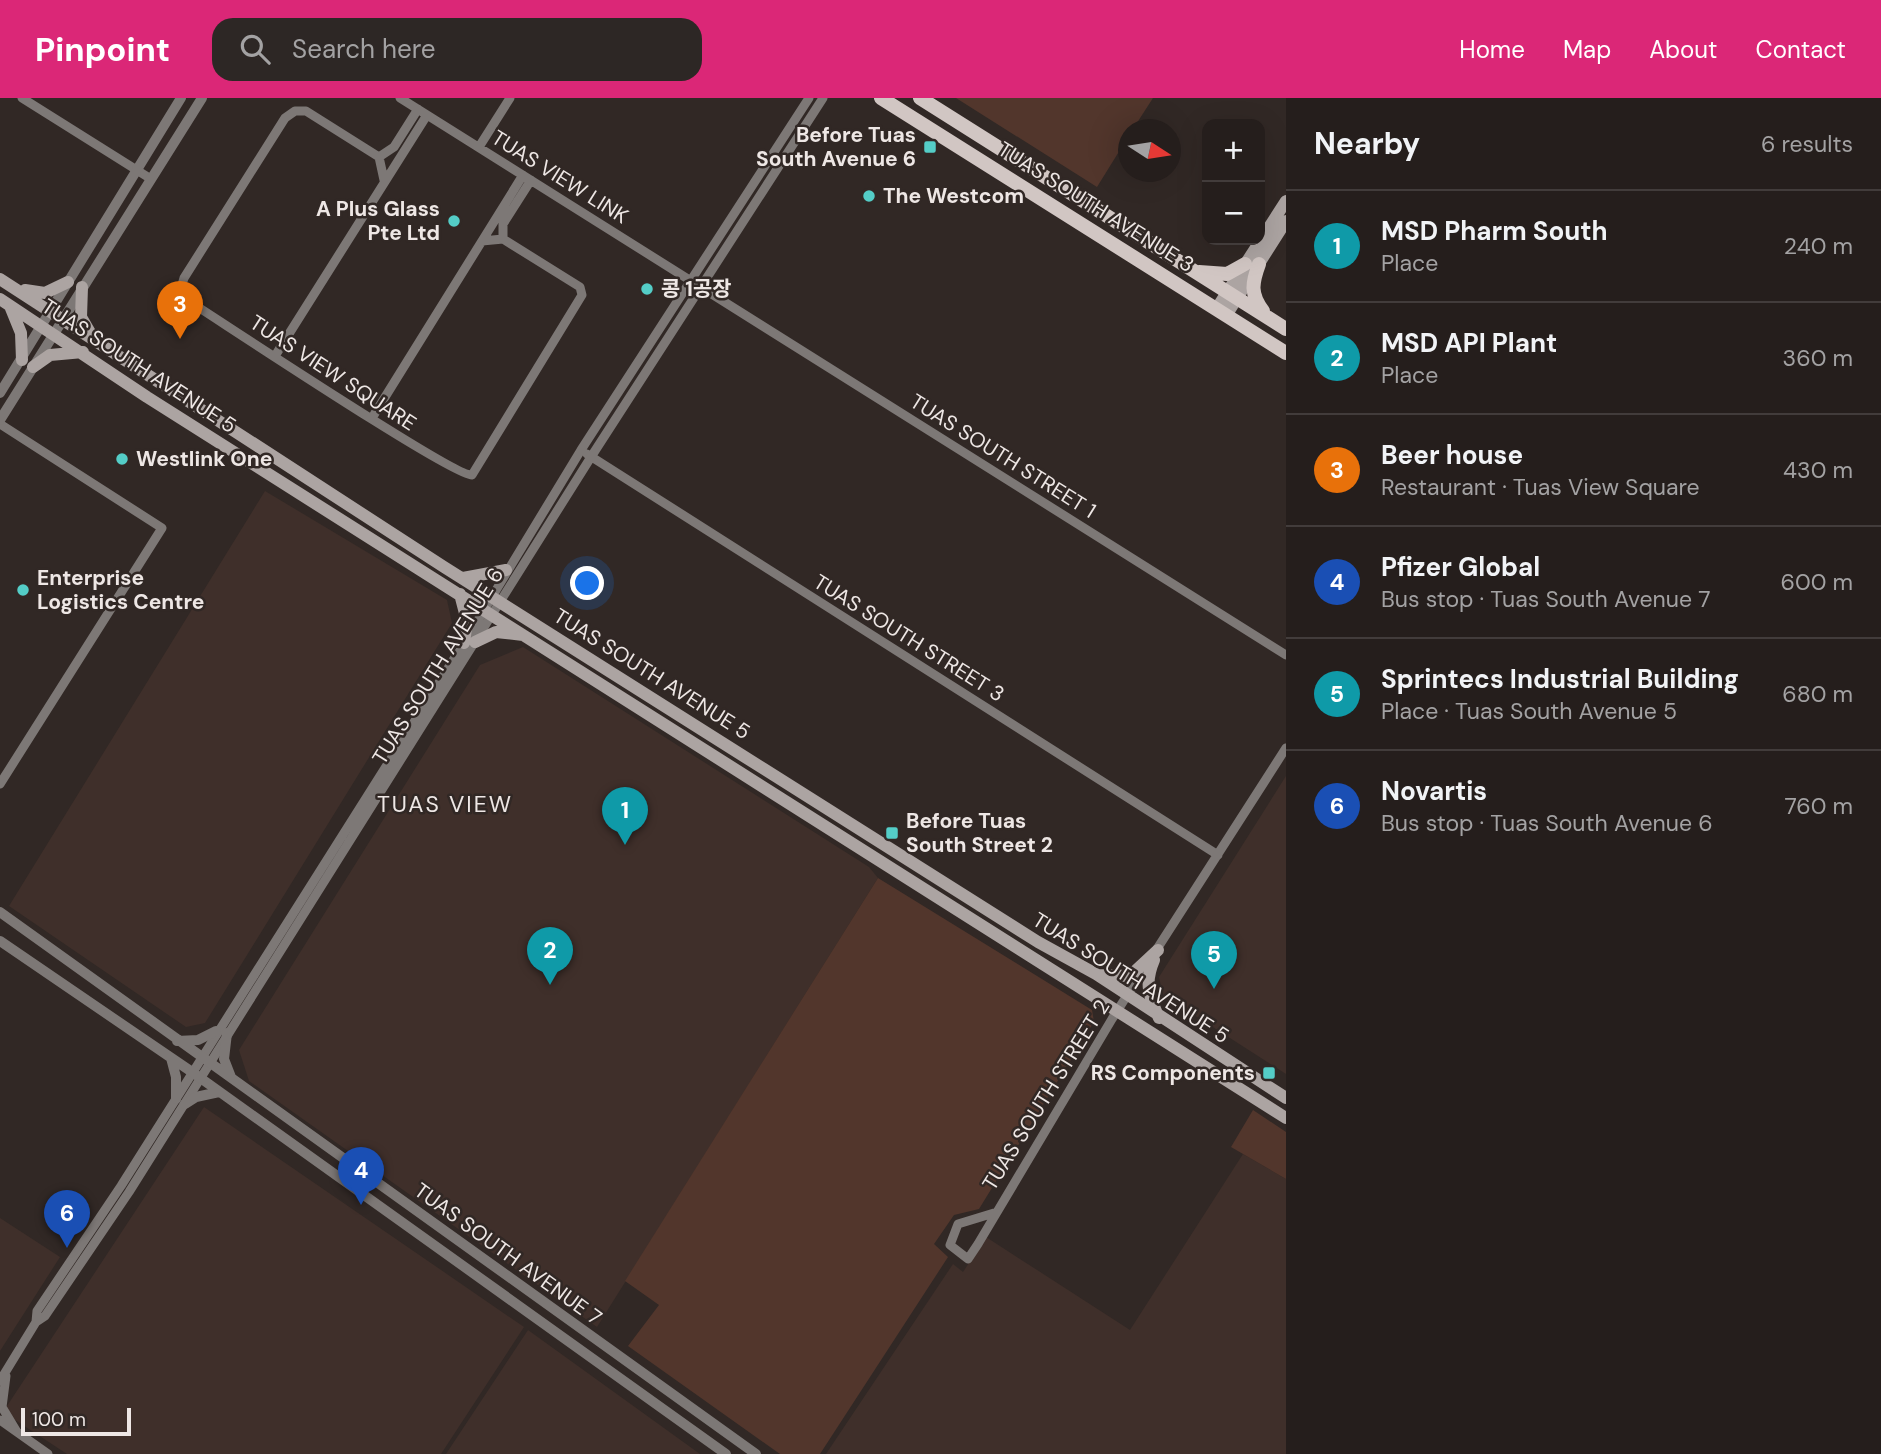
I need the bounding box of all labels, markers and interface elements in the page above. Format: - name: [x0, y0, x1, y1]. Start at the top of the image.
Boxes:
- search box: [212, 18, 702, 81]
- text: Pinpoint: [35, 28, 170, 71]
- icon: search: [236, 30, 274, 68]
- text: Search here: [292, 32, 436, 66]
- text: Home: [1459, 34, 1525, 65]
- text: Map: [1563, 34, 1611, 65]
- text: About: [1649, 34, 1718, 65]
- text: Contact: [1756, 34, 1846, 65]
- north arrow: [1118, 119, 1181, 182]
- map controls: [1202, 119, 1265, 245]
- button: +: [1202, 119, 1265, 182]
- place label: Before Tuas South Avenue 6: [756, 121, 916, 173]
- street label: TUAS VIEW LINK: [486, 124, 634, 230]
- text: Nearby: [1314, 124, 1420, 163]
- text: 6 results: [1761, 129, 1853, 159]
- street label: TUAS SOUTH AVENUE 3: [993, 135, 1199, 279]
- marker: Before Tuas South Avenue 6: [922, 139, 938, 155]
- place label: The Westcom: [883, 182, 1024, 210]
- button: −: [1202, 182, 1265, 245]
- marker: The Westcom: [861, 188, 877, 204]
- place label: A Plus Glass Pte Ltd: [316, 195, 440, 247]
- marker: A Plus Glass Pte Ltd: [446, 213, 462, 229]
- text: MSD Pharm South: [1381, 214, 1608, 248]
- text: 1: [1333, 231, 1341, 261]
- text: 240 m: [1784, 231, 1853, 261]
- text: Place: [1381, 248, 1438, 278]
- place label: 콩 1공장: [661, 275, 732, 303]
- pin: 3: [157, 281, 203, 339]
- marker: 콩 1공장: [639, 281, 655, 297]
- street label: TUAS SOUTH AVENUE 5: [36, 292, 242, 440]
- street label: TUAS VIEW SQUARE: [244, 309, 422, 437]
- text: MSD API Plant: [1381, 326, 1557, 360]
- text: 2: [1330, 343, 1344, 373]
- text: 360 m: [1783, 343, 1853, 373]
- text: Place: [1381, 360, 1438, 390]
- street label: TUAS SOUTH STREET 1: [905, 387, 1101, 525]
- text: Beer house: [1381, 438, 1523, 472]
- place label: Westlink One: [136, 445, 272, 473]
- marker: Westlink One: [114, 451, 130, 467]
- text: 3: [1330, 455, 1344, 485]
- text: 430 m: [1783, 455, 1853, 485]
- text: Restaurant · Tuas View Square: [1381, 472, 1700, 502]
- text: Pfizer Global: [1381, 550, 1540, 584]
- street label: TUAS SOUTH AVENUE 6: [366, 562, 510, 770]
- place label: Enterprise Logistics Centre: [37, 564, 204, 616]
- your location: [570, 566, 604, 600]
- text: 4: [1330, 567, 1344, 597]
- text: 600 m: [1780, 567, 1853, 597]
- street label: TUAS SOUTH STREET 3: [808, 568, 1010, 708]
- marker: Enterprise Logistics Centre: [15, 582, 31, 598]
- text: Bus stop · Tuas South Avenue 7: [1381, 584, 1710, 614]
- street label: TUAS SOUTH AVENUE 5: [548, 602, 756, 746]
- text: Sprintecs Industrial Building: [1381, 662, 1739, 696]
- text: 5: [1330, 679, 1344, 709]
- text: 680 m: [1782, 679, 1853, 709]
- text: Place · Tuas South Avenue 5: [1381, 696, 1677, 726]
- text: Novartis: [1381, 774, 1487, 808]
- pin: 1: [602, 787, 648, 845]
- district label: TUAS VIEW: [377, 789, 513, 819]
- text: 6: [1330, 791, 1344, 821]
- text: 760 m: [1785, 791, 1853, 821]
- place label: Before Tuas South Street 2: [906, 807, 1053, 859]
- text: Bus stop · Tuas South Avenue 6: [1381, 808, 1713, 838]
- marker: Before Tuas South Street 2: [884, 825, 900, 841]
- street label: TUAS SOUTH AVENUE 5: [1028, 907, 1234, 1049]
- pin: 2: [527, 927, 573, 985]
- pin: 5: [1191, 931, 1237, 989]
- street label: TUAS SOUTH STREET 2: [976, 994, 1116, 1196]
- place label: RS Components: [1091, 1059, 1255, 1087]
- marker: RS Components: [1261, 1065, 1277, 1081]
- pin: 4: [338, 1147, 384, 1205]
- street label: TUAS SOUTH AVENUE 7: [409, 1176, 607, 1332]
- pin: 6: [44, 1190, 90, 1248]
- scale bar: [21, 1405, 131, 1437]
- text: 100 m: [32, 1407, 86, 1432]

